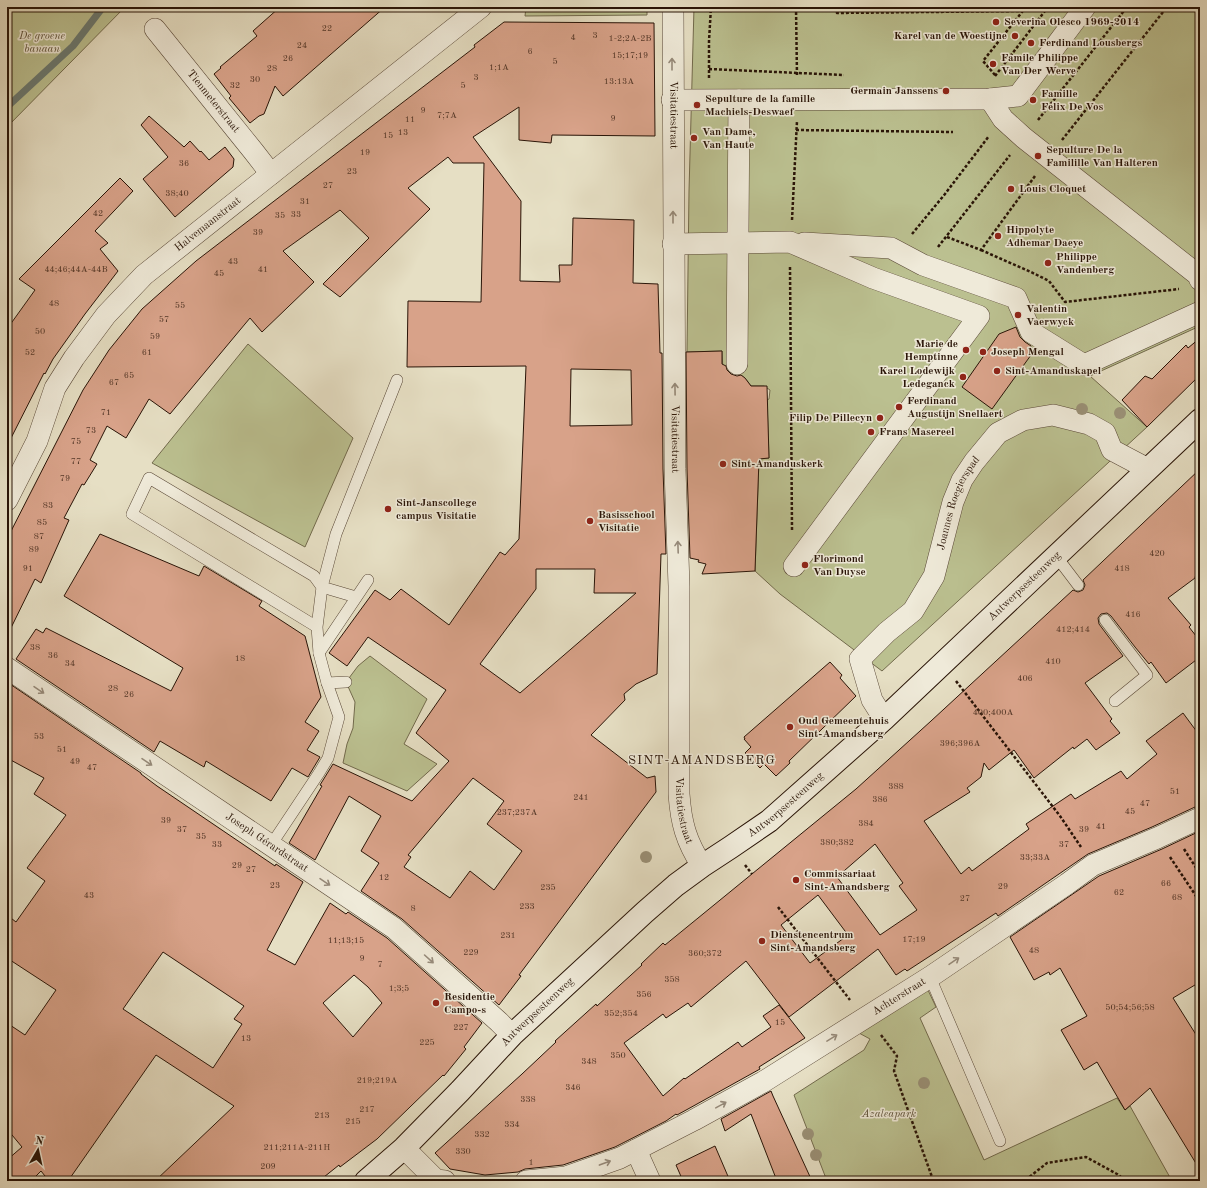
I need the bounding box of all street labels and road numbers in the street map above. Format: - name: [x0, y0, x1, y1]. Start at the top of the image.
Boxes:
- street label: Tienmeterstraat: [185, 68, 242, 135]
- street label: Visitatiestraat: [668, 81, 679, 149]
- street label: Halvemaanstraat: [173, 195, 243, 254]
- street label: Visitatiestraat: [669, 405, 681, 473]
- street label: Joannes Roegierspad: [935, 454, 982, 551]
- street label: Antwerpsesteenweg: [986, 549, 1063, 623]
- street label: Antwerpsesteenweg: [746, 770, 826, 839]
- street label: Visitatiestraat: [673, 777, 695, 846]
- street label: Joseph Gérardstraat: [223, 811, 310, 874]
- street label: Antwerpsesteenweg: [499, 975, 576, 1048]
- street label: Achterstraat: [870, 976, 928, 1017]

